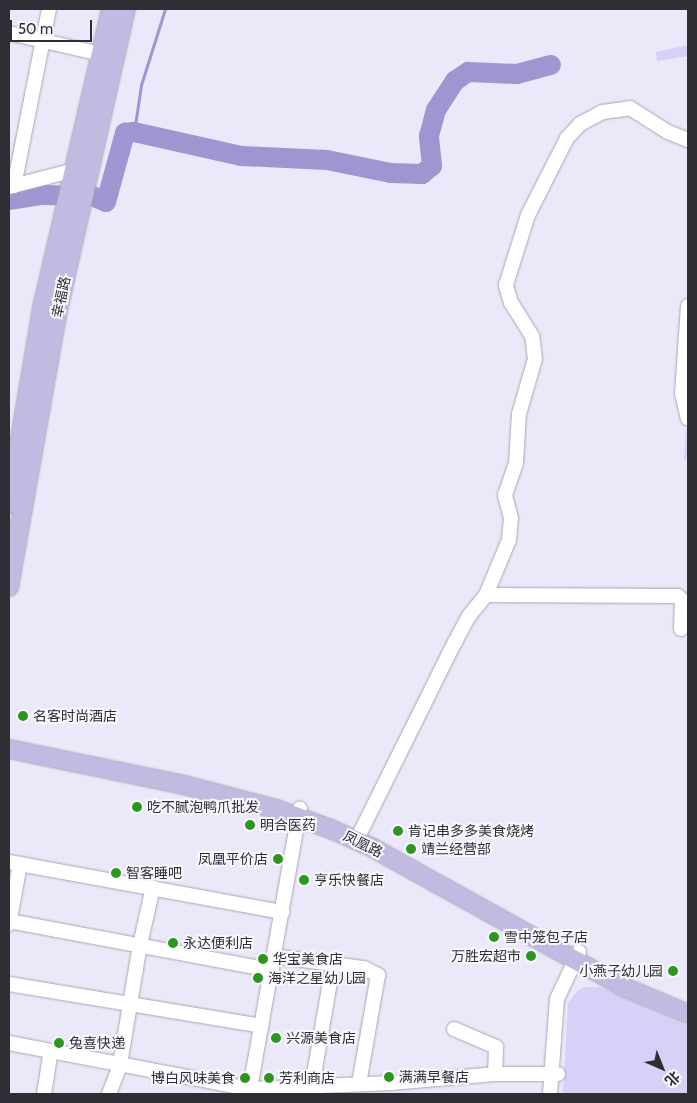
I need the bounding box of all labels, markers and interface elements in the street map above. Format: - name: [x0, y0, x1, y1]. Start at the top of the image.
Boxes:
- scale bar: [12, 10, 95, 42]
- text: 50 m: [18, 20, 53, 38]
- street label: 幸福路: [48, 275, 74, 319]
- place label: 名客时尚酒店: [33, 708, 117, 724]
- marker: 名客时尚酒店: [17, 710, 29, 722]
- place label: 吃不腻泡鸭爪批发: [147, 799, 259, 815]
- marker: 吃不腻泡鸭爪批发: [131, 801, 143, 813]
- place label: 明合医药: [260, 817, 316, 833]
- marker: 明合医药: [244, 819, 256, 831]
- place label: 肯记串多多美食烧烤: [408, 823, 534, 839]
- marker: 肯记串多多美食烧烤: [392, 825, 404, 837]
- street label: 凤凰路: [340, 827, 386, 861]
- place label: 靖兰经营部: [421, 841, 491, 857]
- marker: 靖兰经营部: [405, 843, 417, 855]
- place label: 凤凰平价店: [198, 851, 268, 867]
- marker: 凤凰平价店: [272, 853, 284, 865]
- place label: 智客睡吧: [126, 865, 182, 881]
- marker: 智客睡吧: [110, 867, 122, 879]
- place label: 亨乐快餐店: [314, 872, 384, 888]
- marker: 亨乐快餐店: [298, 874, 310, 886]
- place label: 雪中笼包子店: [504, 929, 588, 945]
- marker: 雪中笼包子店: [488, 931, 500, 943]
- place label: 永达便利店: [183, 935, 253, 951]
- marker: 永达便利店: [167, 937, 179, 949]
- place label: 万胜宏超市: [451, 948, 521, 964]
- marker: 万胜宏超市: [525, 950, 537, 962]
- place label: 华宝美食店: [273, 951, 343, 967]
- marker: 华宝美食店: [257, 953, 269, 965]
- place label: 小燕子幼儿园: [579, 963, 663, 979]
- marker: 小燕子幼儿园: [667, 965, 679, 977]
- place label: 海洋之星幼儿园: [268, 970, 366, 986]
- marker: 海洋之星幼儿园: [252, 972, 264, 984]
- place label: 兴源美食店: [286, 1030, 356, 1046]
- marker: 兴源美食店: [270, 1032, 282, 1044]
- place label: 兔喜快递: [69, 1035, 125, 1051]
- marker: 兔喜快递: [53, 1037, 65, 1049]
- north arrow: [637, 1043, 687, 1093]
- text: 北: [661, 1067, 684, 1090]
- place label: 满满早餐店: [399, 1069, 469, 1085]
- place label: 博白风味美食: [151, 1070, 235, 1086]
- place label: 芳利商店: [279, 1070, 335, 1086]
- marker: 满满早餐店: [383, 1071, 395, 1083]
- marker: 博白风味美食: [239, 1072, 251, 1084]
- marker: 芳利商店: [263, 1072, 275, 1084]

